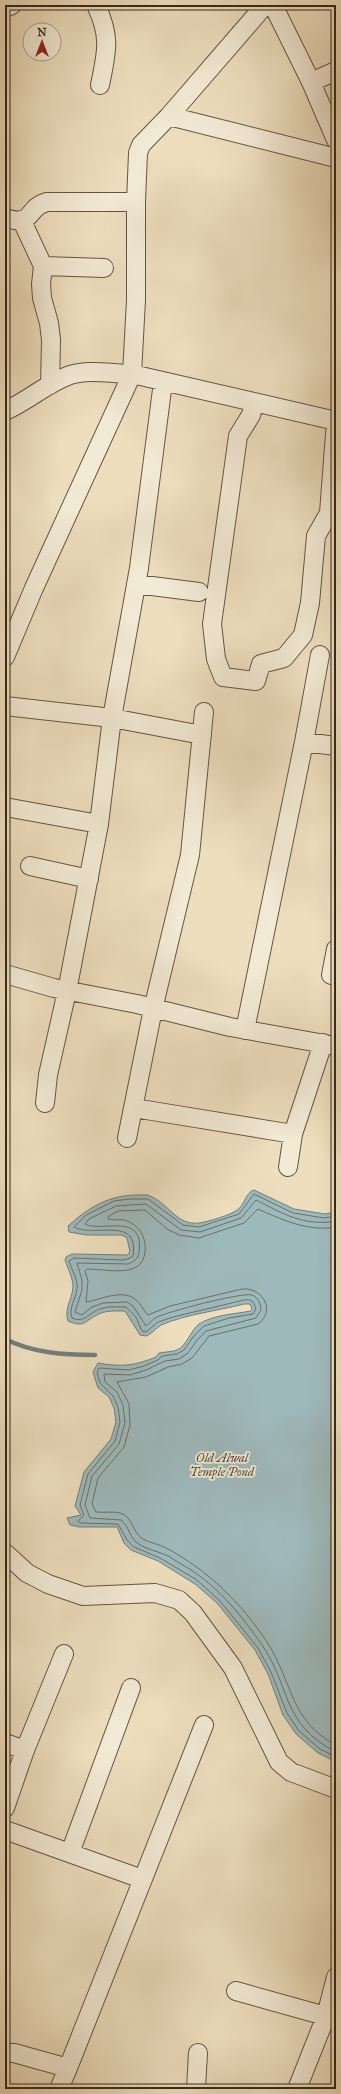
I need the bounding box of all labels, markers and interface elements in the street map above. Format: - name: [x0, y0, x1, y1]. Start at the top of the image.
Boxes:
- north arrow: [22, 22, 62, 62]
- text: N: [37, 26, 47, 39]
- water label: Old Alwal Temple Pond: [190, 1451, 255, 1480]

